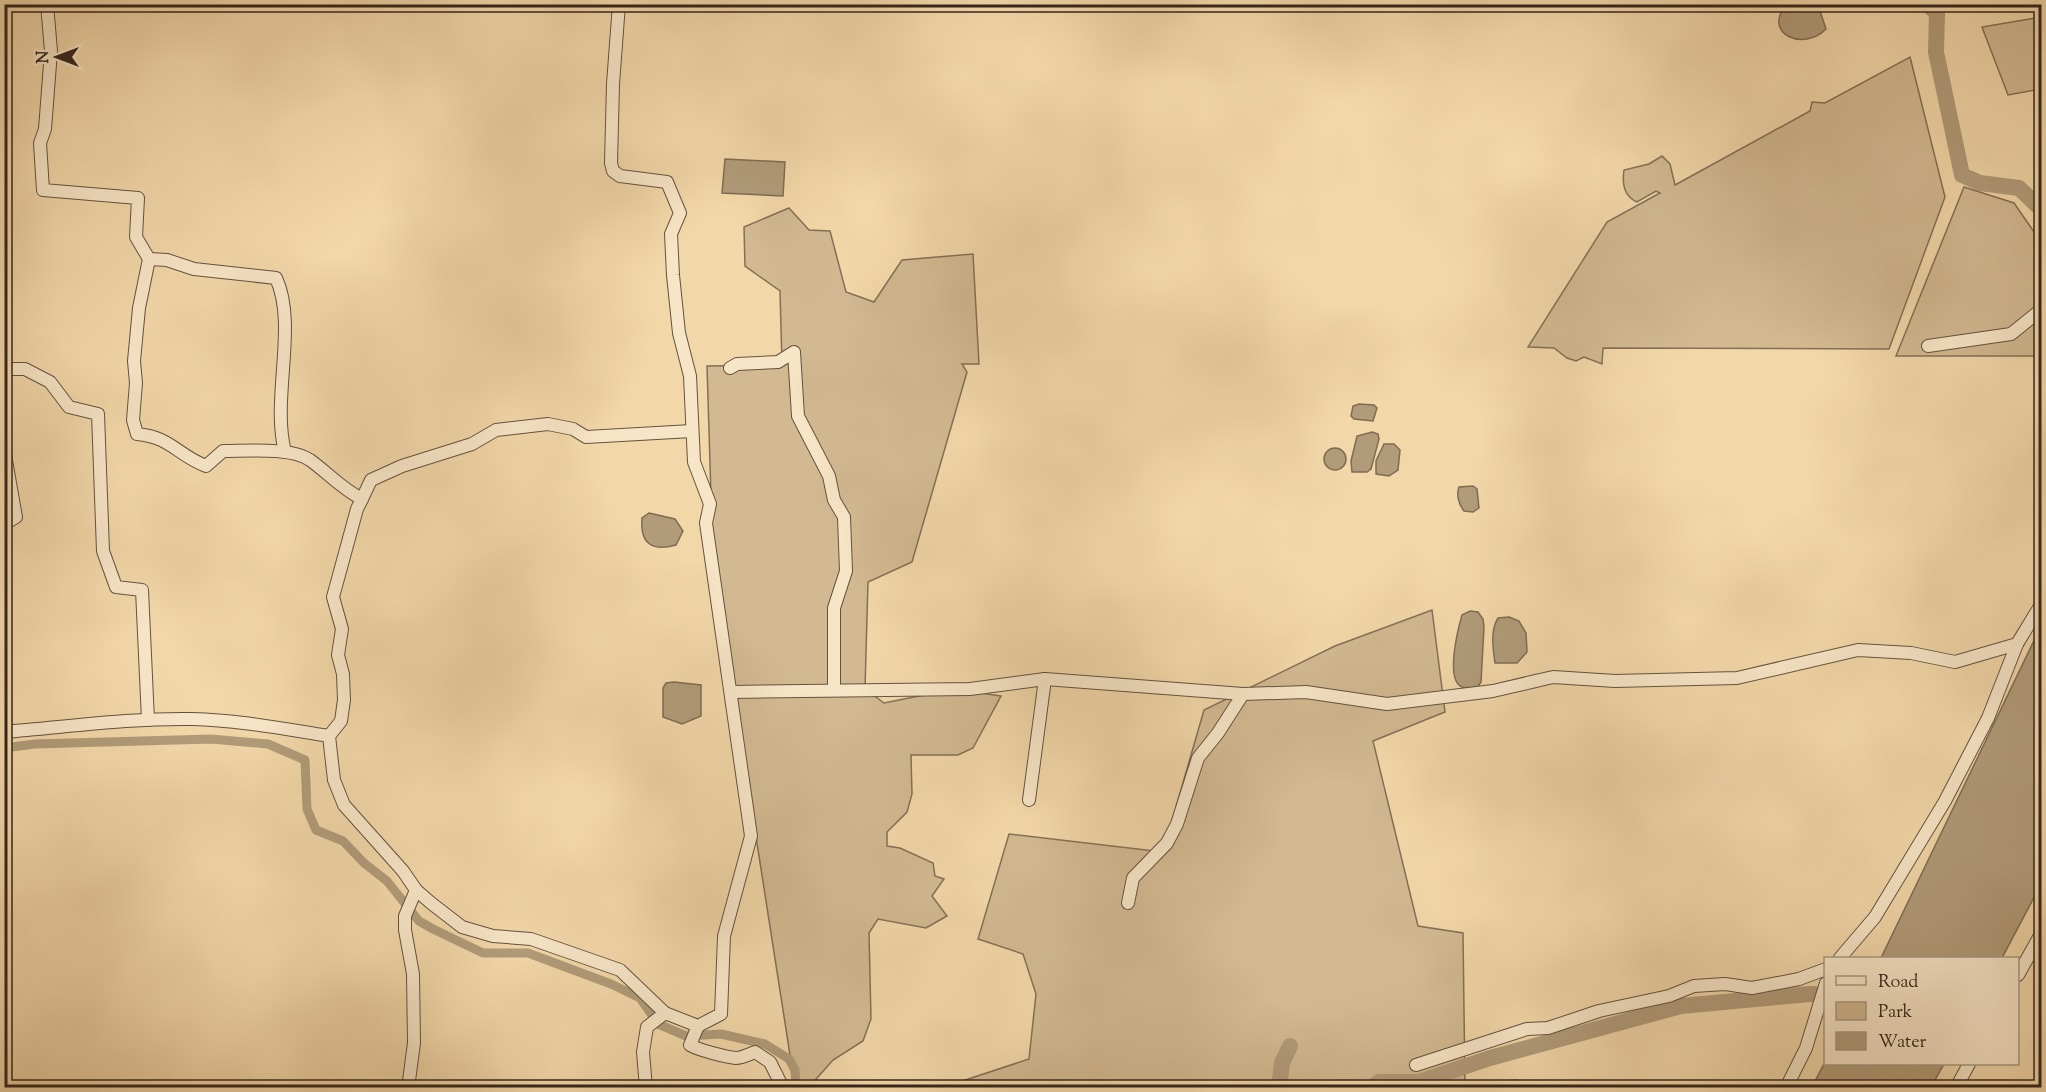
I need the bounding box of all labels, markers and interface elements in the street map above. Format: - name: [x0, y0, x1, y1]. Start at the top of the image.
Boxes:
- north arrow: [27, 27, 87, 87]
- text: N: [33, 50, 56, 63]
- legend: [1824, 957, 2019, 1065]
- text: Road: [1878, 970, 1918, 996]
- text: Park: [1878, 1000, 1913, 1026]
- text: Water: [1878, 1030, 1927, 1056]

